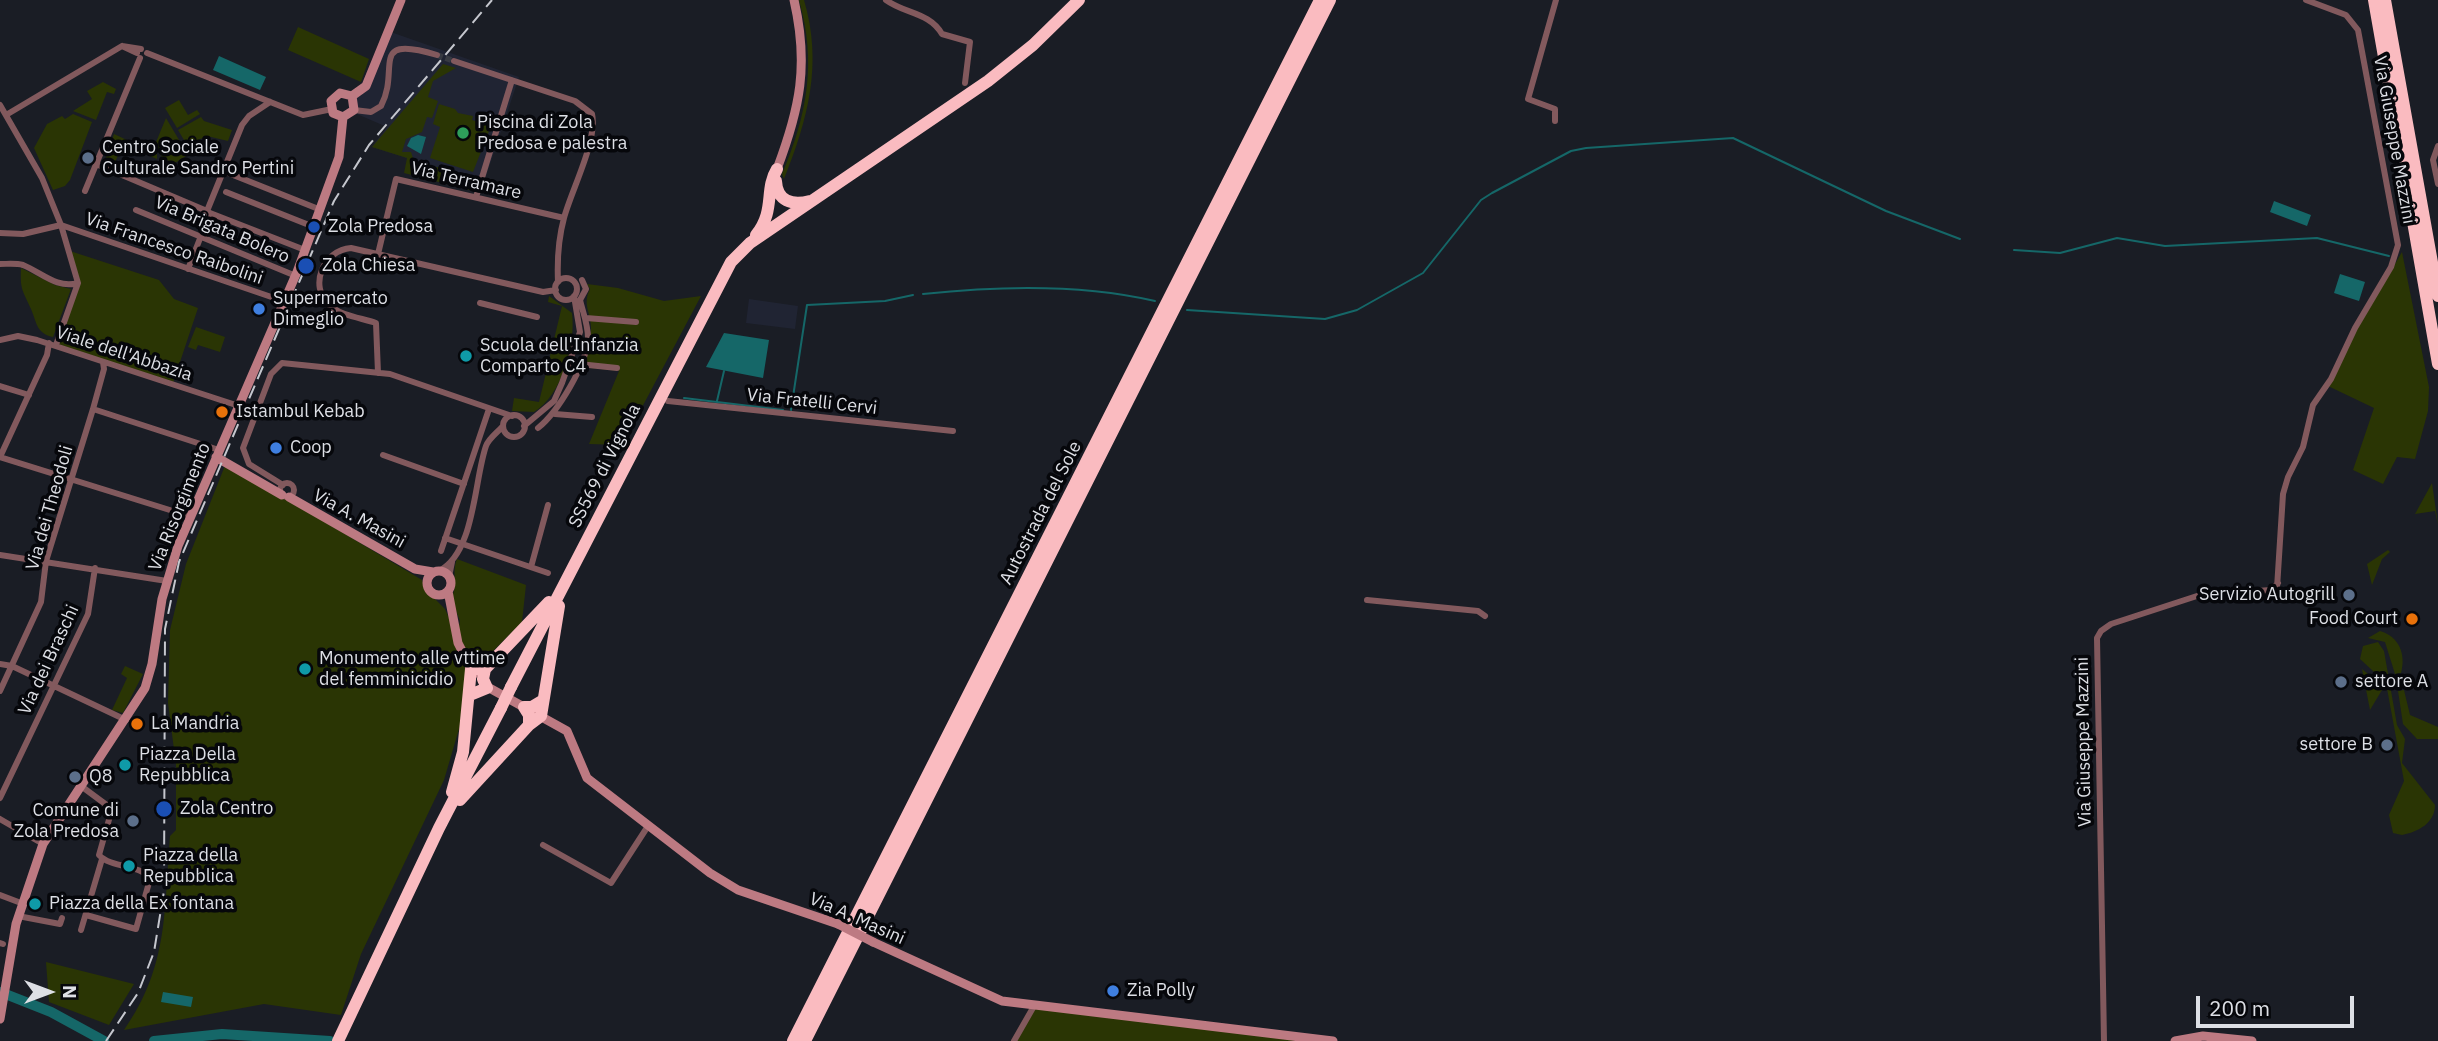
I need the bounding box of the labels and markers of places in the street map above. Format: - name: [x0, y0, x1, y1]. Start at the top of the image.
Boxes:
- place label: Piscina di Zola Predosa e palestra: [477, 112, 627, 154]
- marker: Piscina di Zola Predosa e palestra: [455, 125, 471, 141]
- place label: Centro Sociale Culturale Sandro Pertini: [102, 137, 294, 180]
- marker: Centro Sociale Culturale Sandro Pertini: [80, 150, 96, 166]
- place label: Zola Predosa: [328, 216, 433, 238]
- marker: Zola Predosa: [306, 219, 322, 235]
- place label: Zola Chiesa: [322, 255, 415, 277]
- marker: Zola Chiesa: [296, 256, 316, 276]
- place label: Supermercato Dimeglio: [273, 288, 388, 330]
- marker: Supermercato Dimeglio: [251, 301, 267, 317]
- place label: Scuola dell'Infanzia Comparto C4: [480, 335, 639, 378]
- marker: Scuola dell'Infanzia Comparto C4: [458, 348, 474, 364]
- place label: Istambul Kebab: [236, 401, 365, 423]
- marker: Istambul Kebab: [214, 404, 230, 420]
- place label: Coop: [290, 437, 332, 459]
- marker: Coop: [268, 440, 284, 456]
- place label: Servizio Autogrill: [2199, 584, 2335, 606]
- marker: Servizio Autogrill: [2341, 587, 2357, 603]
- place label: Food Court: [2309, 608, 2398, 630]
- marker: Food Court: [2404, 611, 2420, 627]
- place label: Monumento alle vttime del femminicidio: [319, 648, 505, 690]
- marker: Monumento alle vttime del femminicidio: [297, 661, 313, 677]
- place label: settore A: [2355, 671, 2428, 693]
- marker: settore A: [2333, 674, 2349, 690]
- place label: La Mandria: [151, 713, 239, 735]
- marker: La Mandria: [129, 716, 145, 732]
- place label: settore B: [2299, 734, 2373, 756]
- marker: settore B: [2379, 737, 2395, 753]
- place label: Piazza Della Repubblica: [139, 744, 236, 786]
- marker: Piazza Della Repubblica: [117, 757, 133, 773]
- place label: Q8: [89, 766, 113, 788]
- marker: Q8: [67, 769, 83, 785]
- place label: Zola Centro: [180, 798, 273, 820]
- marker: Zola Centro: [154, 799, 174, 819]
- place label: Comune di Zola Predosa: [14, 800, 119, 842]
- marker: Comune di Zola Predosa: [125, 813, 141, 829]
- place label: Piazza della Repubblica: [143, 845, 238, 888]
- marker: Piazza della Repubblica: [121, 858, 137, 874]
- place label: Piazza della Ex fontana: [49, 893, 234, 915]
- marker: Piazza della Ex fontana: [27, 896, 43, 912]
- place label: Zia Polly: [1127, 980, 1195, 1002]
- marker: Zia Polly: [1105, 983, 1121, 999]

